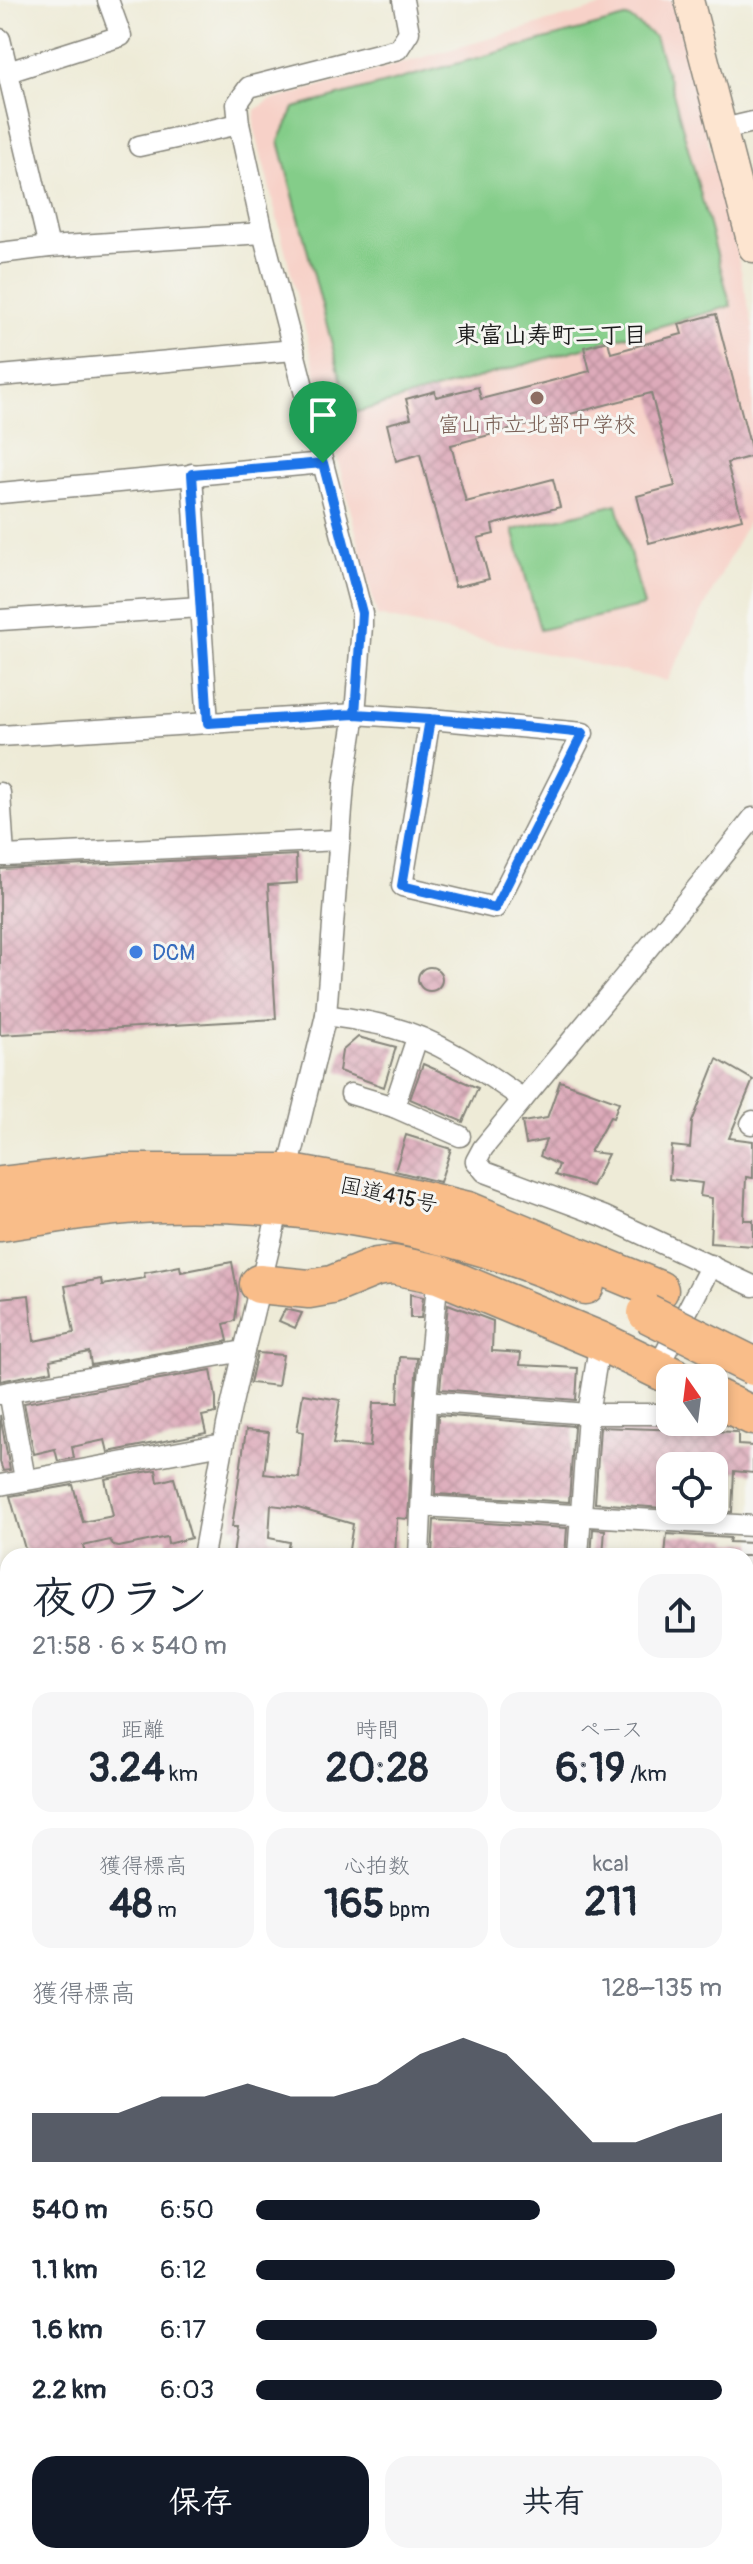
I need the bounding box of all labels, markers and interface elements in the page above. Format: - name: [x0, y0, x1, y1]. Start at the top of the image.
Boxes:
- district label: 東富山寿町二丁目: [455, 321, 647, 350]
- pin: [289, 381, 357, 463]
- marker: 富山市立北部中学校: [528, 389, 546, 407]
- icon: arrive: [301, 393, 345, 437]
- place label: 富山市立北部中学校: [438, 411, 636, 439]
- place label: DCM: [152, 939, 195, 967]
- marker: DCM: [127, 943, 145, 961]
- street label: 国道415号: [337, 1171, 440, 1219]
- north arrow: [656, 1364, 728, 1436]
- map controls: [656, 1364, 728, 1524]
- button: locate: [656, 1452, 728, 1524]
- text: 夜のラン: [32, 1572, 208, 1627]
- button: share: [638, 1574, 722, 1658]
- text: 21:58 · 6 × 540 m: [32, 1630, 227, 1662]
- text: 距離: [121, 1716, 165, 1744]
- text: 時間: [355, 1716, 399, 1744]
- text: ペース: [579, 1716, 643, 1744]
- text: 3.24: [88, 1744, 165, 1793]
- text: 20:28: [326, 1744, 428, 1793]
- text: 6:19: [555, 1744, 625, 1793]
- text: km: [165, 1760, 198, 1788]
- text: /km: [625, 1760, 667, 1788]
- text: kcal: [593, 1850, 629, 1878]
- text: 獲得標高: [99, 1852, 187, 1880]
- text: 心拍数: [344, 1852, 410, 1880]
- text: 211: [584, 1878, 638, 1927]
- text: 48: [109, 1880, 153, 1929]
- text: 165: [324, 1880, 385, 1929]
- text: m: [153, 1896, 177, 1924]
- text: bpm: [385, 1896, 430, 1924]
- text: 128–135 m: [601, 1972, 722, 2004]
- text: 獲得標高: [32, 1978, 136, 2010]
- text: 540 m: [32, 2194, 108, 2226]
- text: 6:50: [160, 2194, 214, 2226]
- text: 1.1 km: [32, 2254, 98, 2286]
- text: 6:12: [160, 2254, 207, 2286]
- text: 1.6 km: [32, 2314, 103, 2346]
- text: 6:17: [160, 2314, 206, 2346]
- text: 2.2 km: [32, 2374, 106, 2406]
- text: 6:03: [160, 2374, 214, 2406]
- button: 保存: [32, 2456, 369, 2548]
- button: 共有: [385, 2456, 722, 2548]

